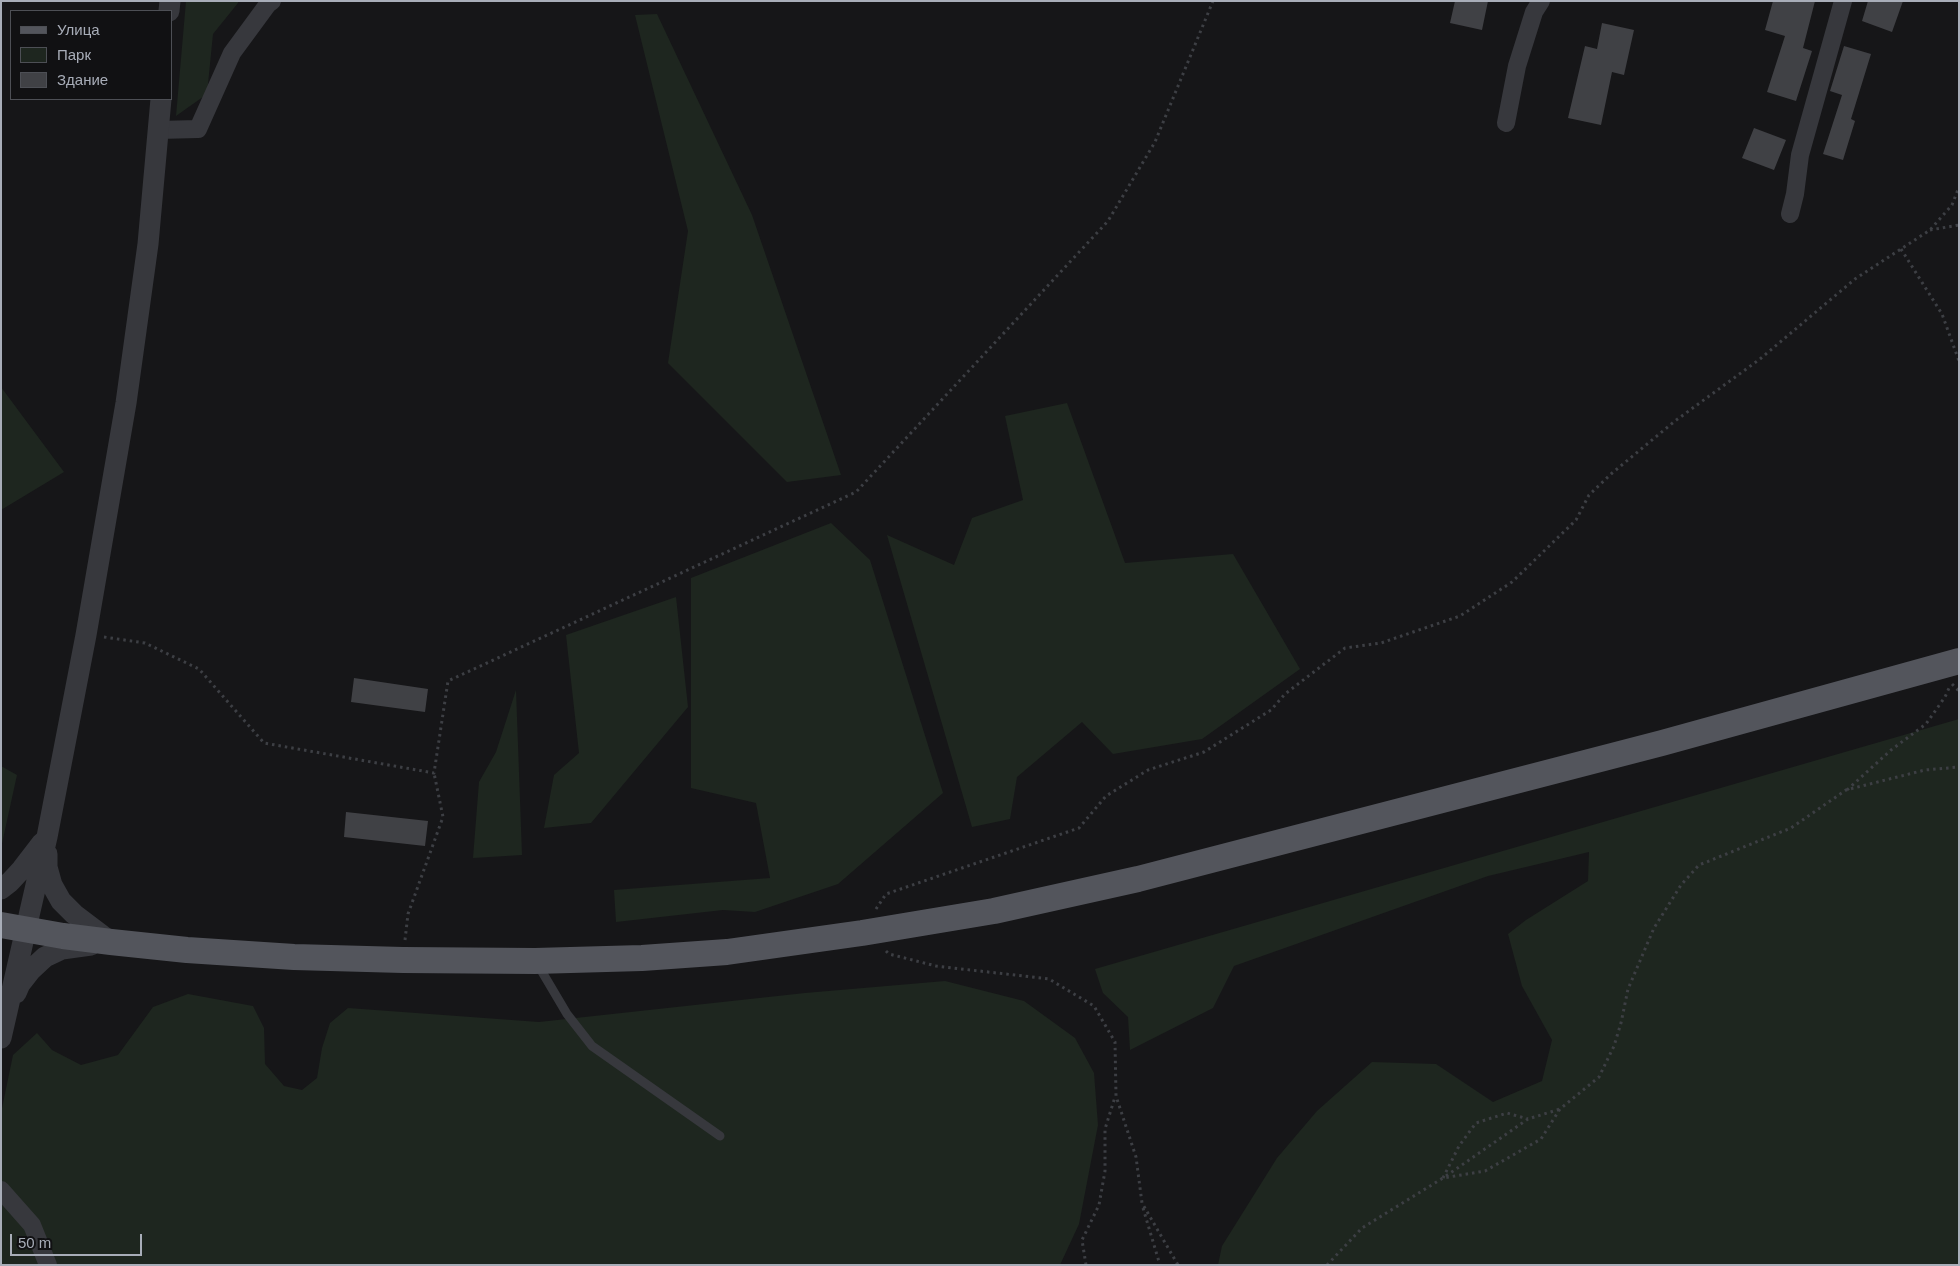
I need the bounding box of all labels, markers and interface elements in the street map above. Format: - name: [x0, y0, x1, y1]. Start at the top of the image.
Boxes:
- legend: [10, 10, 172, 100]
- text: Улица: [57, 21, 100, 38]
- text: Парк: [57, 46, 91, 63]
- text: Здание: [57, 71, 108, 88]
- scale bar: [12, 1224, 145, 1256]
- text: 50 m: [18, 1234, 51, 1251]

